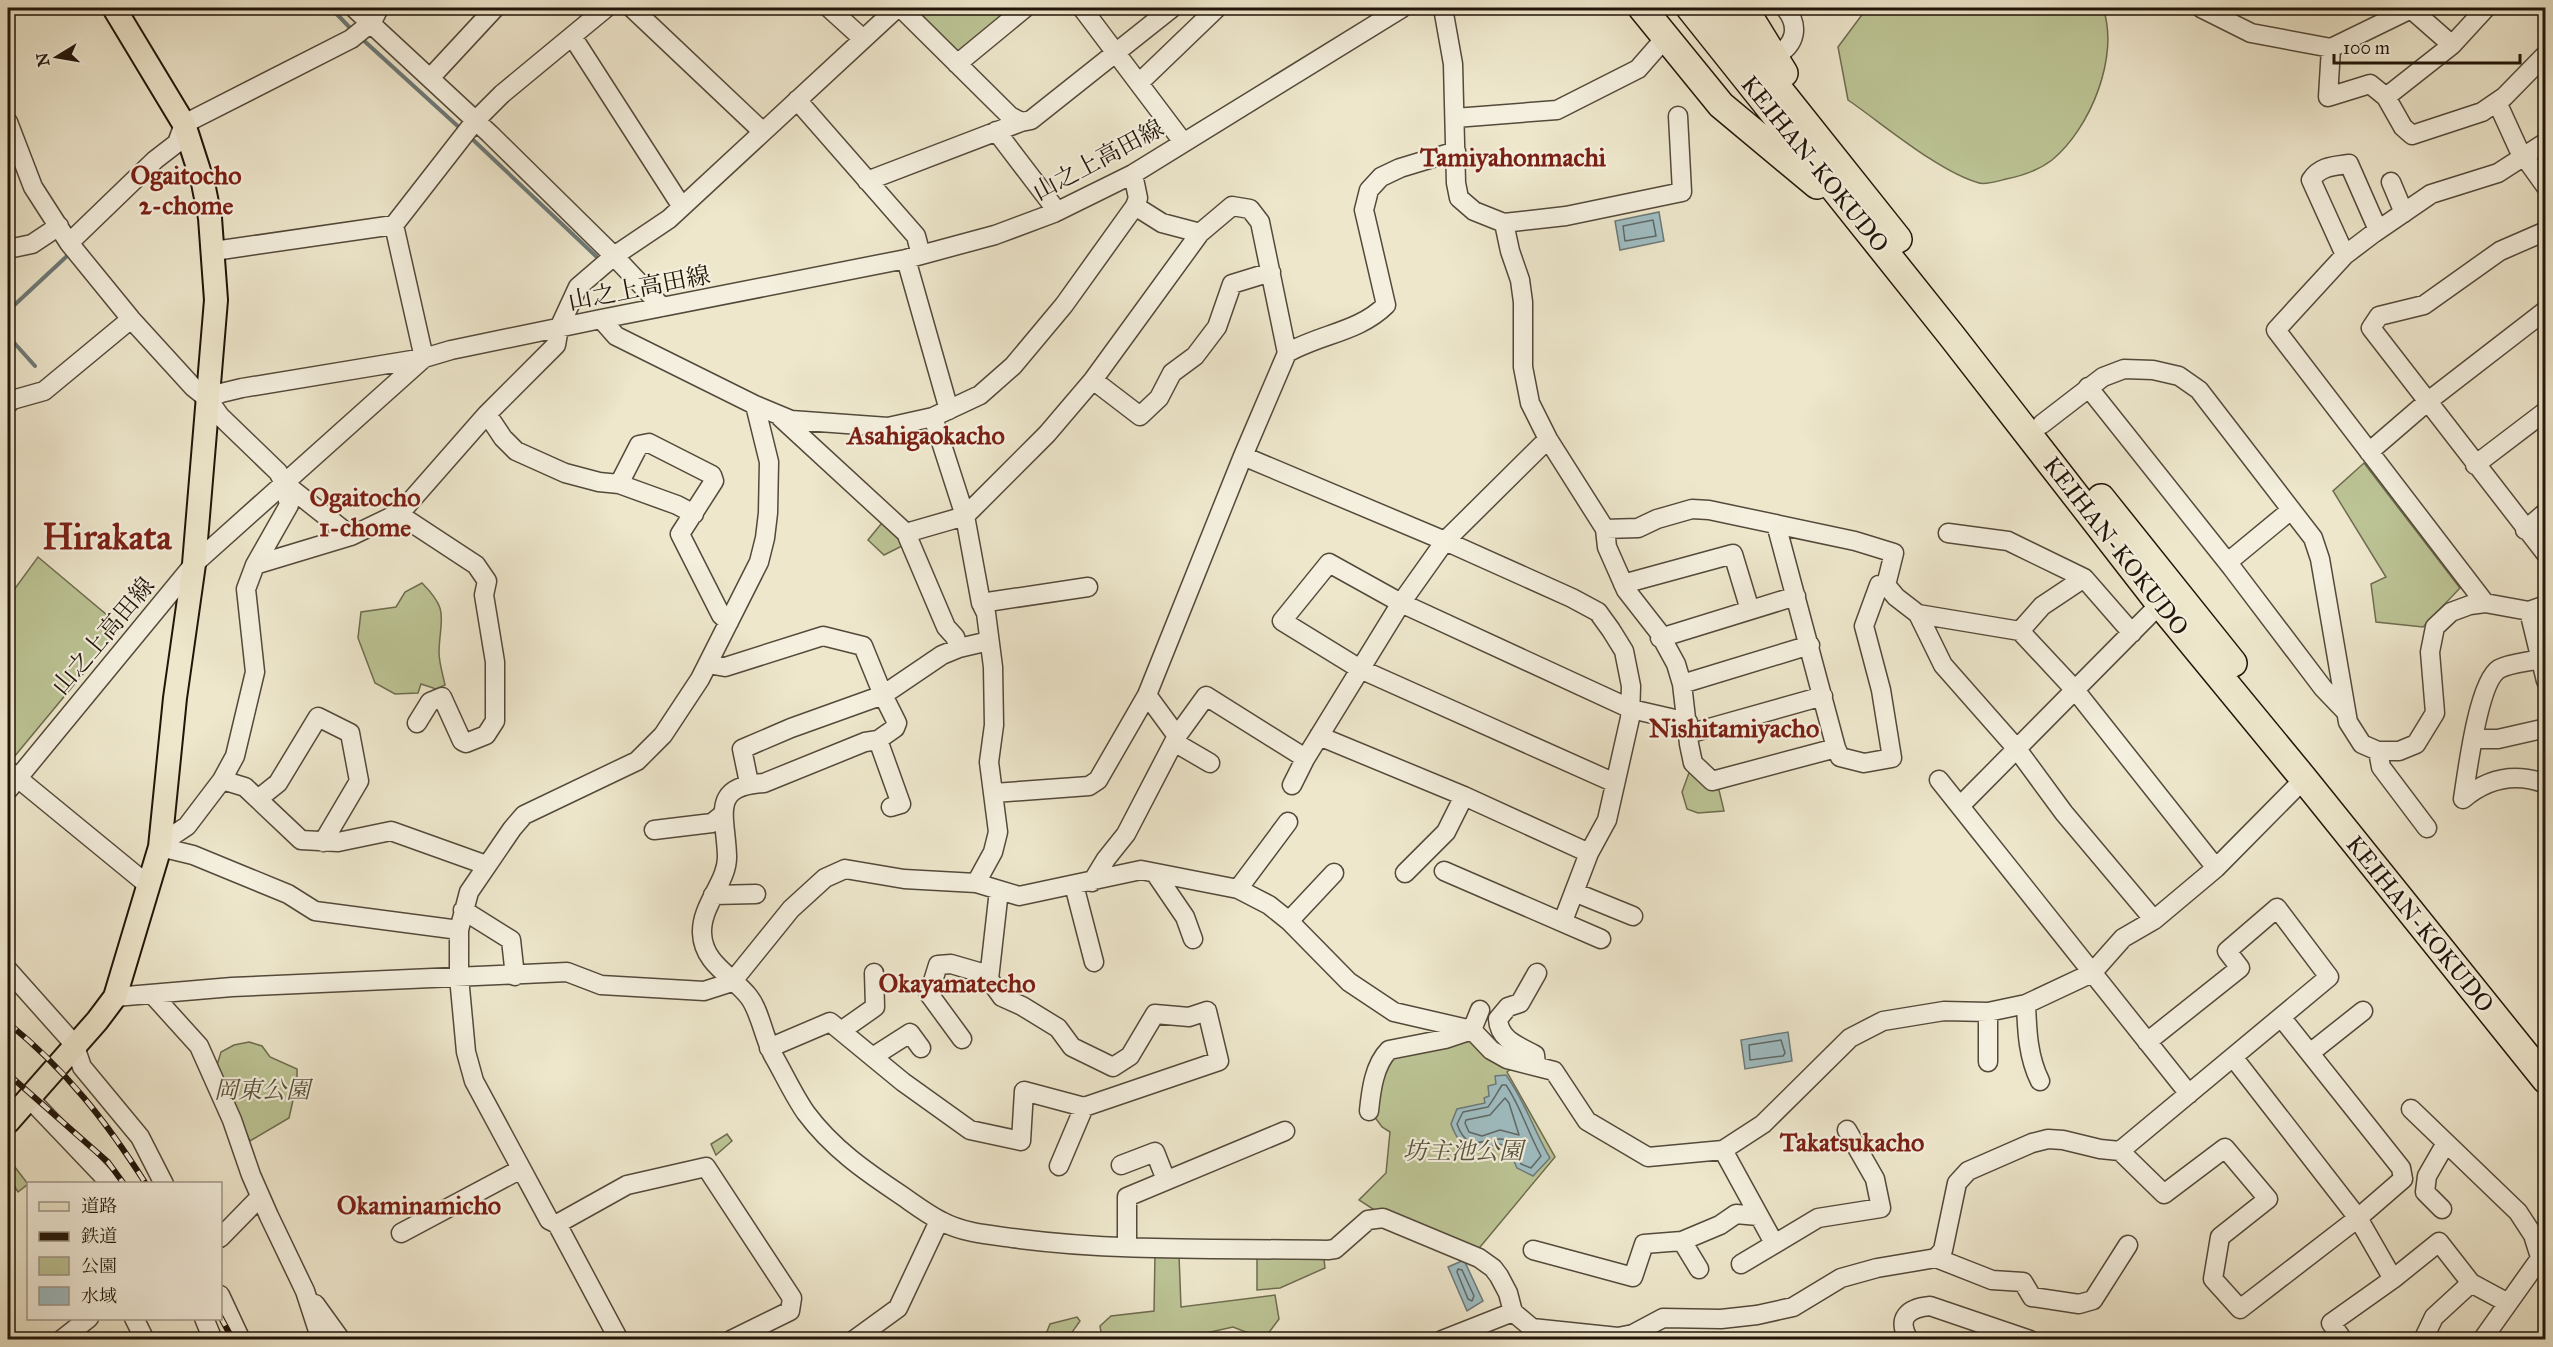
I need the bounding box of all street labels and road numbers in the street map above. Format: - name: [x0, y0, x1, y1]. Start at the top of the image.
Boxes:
- street label: KEIHAN-KOKUDO: [1735, 70, 1895, 258]
- street label: 山之上高田線: [1027, 113, 1169, 207]
- street label: 山之上高田線: [565, 260, 713, 316]
- street label: KEIHAN-KOKUDO: [2037, 451, 2195, 641]
- street label: 山之上高田線: [45, 571, 161, 701]
- street label: KEIHAN-KOKUDO: [2340, 830, 2500, 1018]

